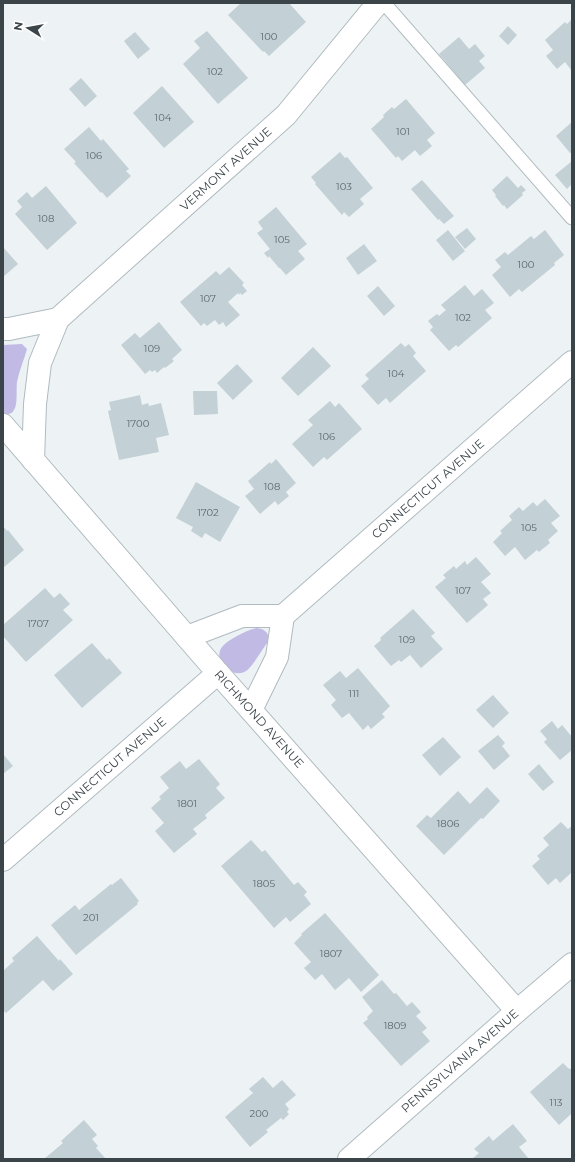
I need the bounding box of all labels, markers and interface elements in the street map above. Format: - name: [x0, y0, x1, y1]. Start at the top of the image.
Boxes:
- north arrow: [8, 8, 48, 48]
- text: N: [10, 20, 26, 32]
- house number: 100: [261, 30, 278, 43]
- house number: 102: [207, 65, 223, 78]
- house number: 104: [155, 111, 172, 124]
- street label: VERMONT AVENUE: [177, 124, 274, 214]
- house number: 101: [396, 125, 410, 138]
- house number: 106: [86, 149, 102, 162]
- house number: 103: [336, 180, 352, 193]
- house number: 108: [38, 212, 54, 225]
- house number: 105: [274, 233, 290, 246]
- house number: 100: [518, 258, 535, 271]
- house number: 107: [200, 292, 216, 305]
- house number: 102: [455, 311, 471, 324]
- house number: 109: [144, 342, 160, 355]
- house number: 104: [388, 367, 405, 380]
- house number: 1700: [127, 417, 150, 430]
- house number: 106: [319, 430, 335, 443]
- street label: CONNECTICUT AVENUE: [368, 436, 487, 542]
- house number: 108: [264, 480, 280, 493]
- house number: 1702: [197, 506, 219, 519]
- house number: 105: [521, 521, 537, 534]
- house number: 107: [455, 584, 471, 597]
- house number: 1707: [27, 617, 49, 630]
- house number: 109: [399, 633, 415, 646]
- street label: RICHMOND AVENUE: [211, 667, 307, 771]
- house number: 111: [349, 687, 359, 700]
- street label: CONNECTICUT AVENUE: [50, 714, 169, 820]
- house number: 1801: [177, 797, 197, 810]
- house number: 1806: [437, 817, 459, 830]
- house number: 1805: [253, 877, 275, 890]
- house number: 201: [83, 911, 99, 924]
- house number: 1807: [320, 947, 342, 960]
- street label: PENNSYLVANIA AVENUE: [398, 1006, 521, 1116]
- house number: 1809: [384, 1019, 406, 1032]
- house number: 113: [550, 1096, 563, 1109]
- house number: 200: [250, 1107, 269, 1120]

